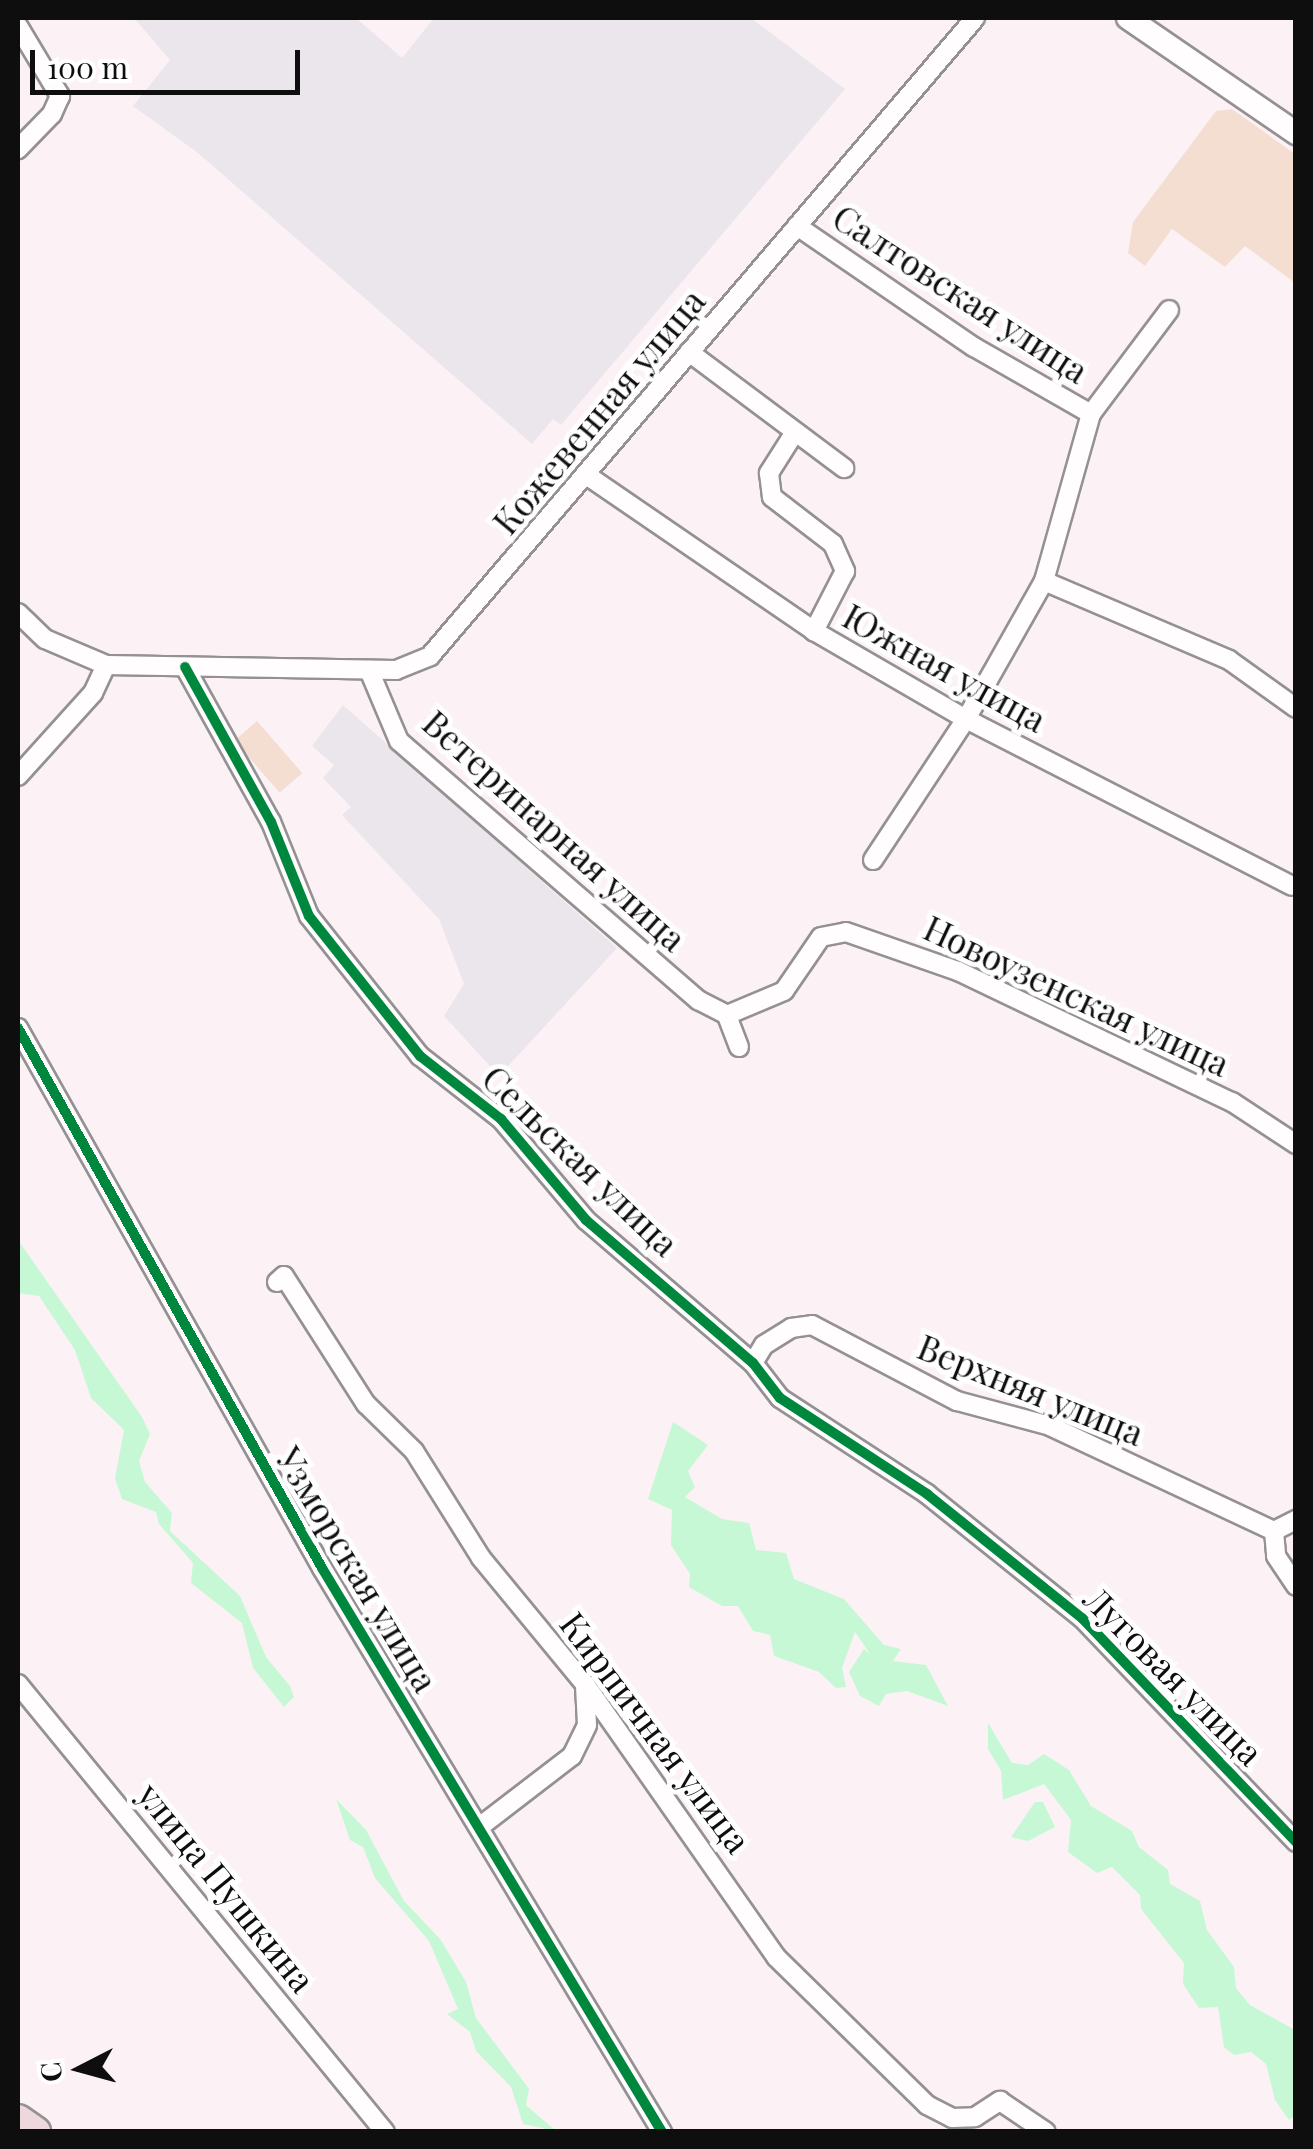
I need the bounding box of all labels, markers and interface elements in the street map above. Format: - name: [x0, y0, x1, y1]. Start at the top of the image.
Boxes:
- scale bar: [35, 30, 305, 92]
- text: 100 m: [47, 47, 128, 87]
- street label: Салтовская улица: [826, 195, 1096, 391]
- street label: Кожевенная улица: [483, 280, 713, 542]
- street label: Южная улица: [836, 594, 1054, 740]
- street label: Ветеринарная улица: [415, 701, 695, 959]
- street label: Новоузенская улица: [918, 906, 1236, 1084]
- street label: Сельская улица: [475, 1056, 687, 1264]
- street label: Верхняя улица: [912, 1325, 1150, 1453]
- street label: Узморская улица: [268, 1439, 448, 1699]
- street label: Луговая улица: [1076, 1577, 1272, 1773]
- street label: Кирпичная улица: [552, 1604, 760, 1860]
- street label: улица Пушкина: [130, 1774, 324, 2000]
- north arrow: [30, 2019, 130, 2119]
- text: С: [30, 2060, 69, 2084]

